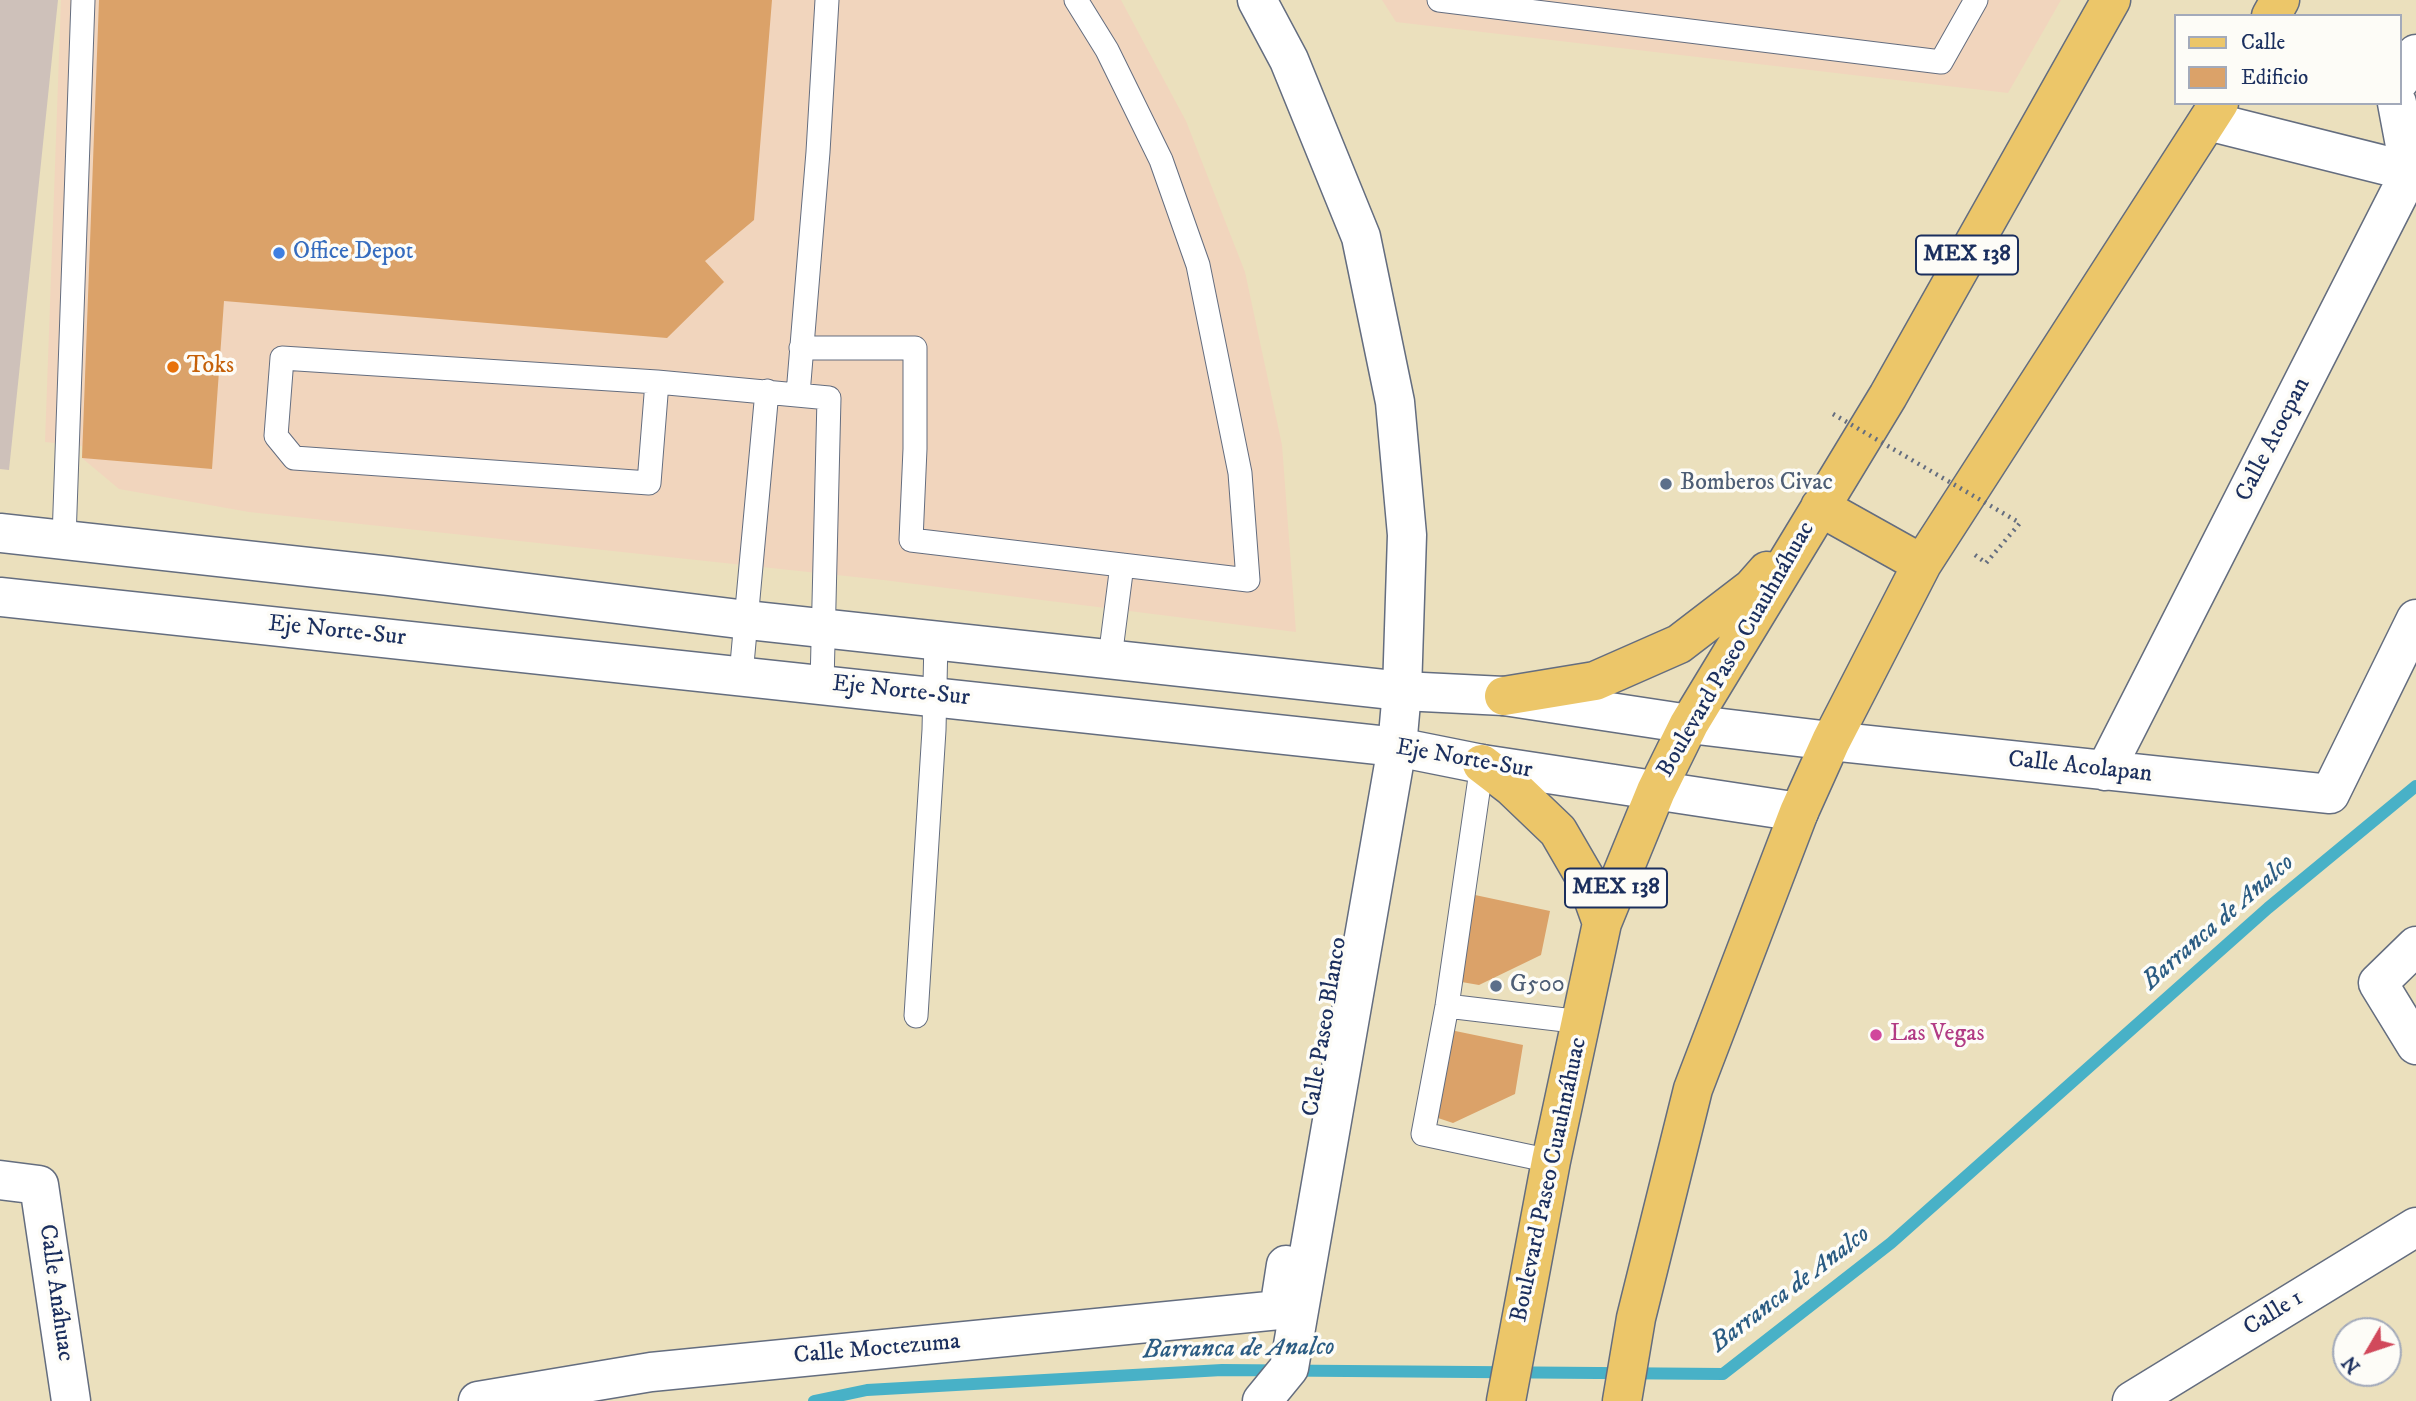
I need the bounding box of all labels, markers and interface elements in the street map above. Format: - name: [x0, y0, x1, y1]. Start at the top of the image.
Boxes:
- legend: [2174, 14, 2402, 105]
- text: Calle: [2241, 30, 2285, 56]
- text: Edificio: [2241, 65, 2308, 91]
- road number: MEX 138: [1916, 236, 2018, 274]
- place label: Office Depot: [293, 239, 413, 267]
- marker: Office Depot: [271, 245, 287, 261]
- place label: Toks: [187, 353, 234, 381]
- marker: Toks: [165, 359, 181, 375]
- street label: Calle Atocpan: [2230, 373, 2318, 507]
- place label: Bomberos Civac: [1680, 470, 1833, 498]
- marker: Bomberos Civac: [1658, 476, 1674, 492]
- street label: Boulevard Paseo Cuauhnáhuac: [1652, 517, 1822, 783]
- street label: Eje Norte-Sur: [267, 610, 407, 654]
- street label: Eje Norte-Sur: [831, 670, 971, 714]
- street label: Eje Norte-Sur: [1394, 734, 1534, 786]
- street label: Calle Acolapan: [2006, 746, 2154, 790]
- water label: Barranca de Analco: [2137, 848, 2301, 998]
- road number: MEX 138: [1565, 868, 1667, 908]
- street label: Calle Paseo Blanco: [1298, 935, 1354, 1119]
- place label: G500: [1510, 972, 1565, 1000]
- marker: G500: [1488, 978, 1504, 994]
- place label: Las Vegas: [1890, 1021, 1984, 1049]
- marker: Las Vegas: [1868, 1027, 1884, 1043]
- street label: Boulevard Paseo Cuauhnáhuac: [1506, 1035, 1594, 1325]
- water label: Barranca de Analco: [1705, 1220, 1877, 1360]
- street label: Calle Anáhuac: [31, 1223, 79, 1363]
- street label: Calle 1: [2239, 1285, 2309, 1343]
- north arrow: [2332, 1317, 2402, 1387]
- street label: Calle Moctezuma: [793, 1328, 961, 1372]
- water label: Barranca de Analco: [1143, 1333, 1335, 1367]
- text: N: [2338, 1351, 2366, 1378]

